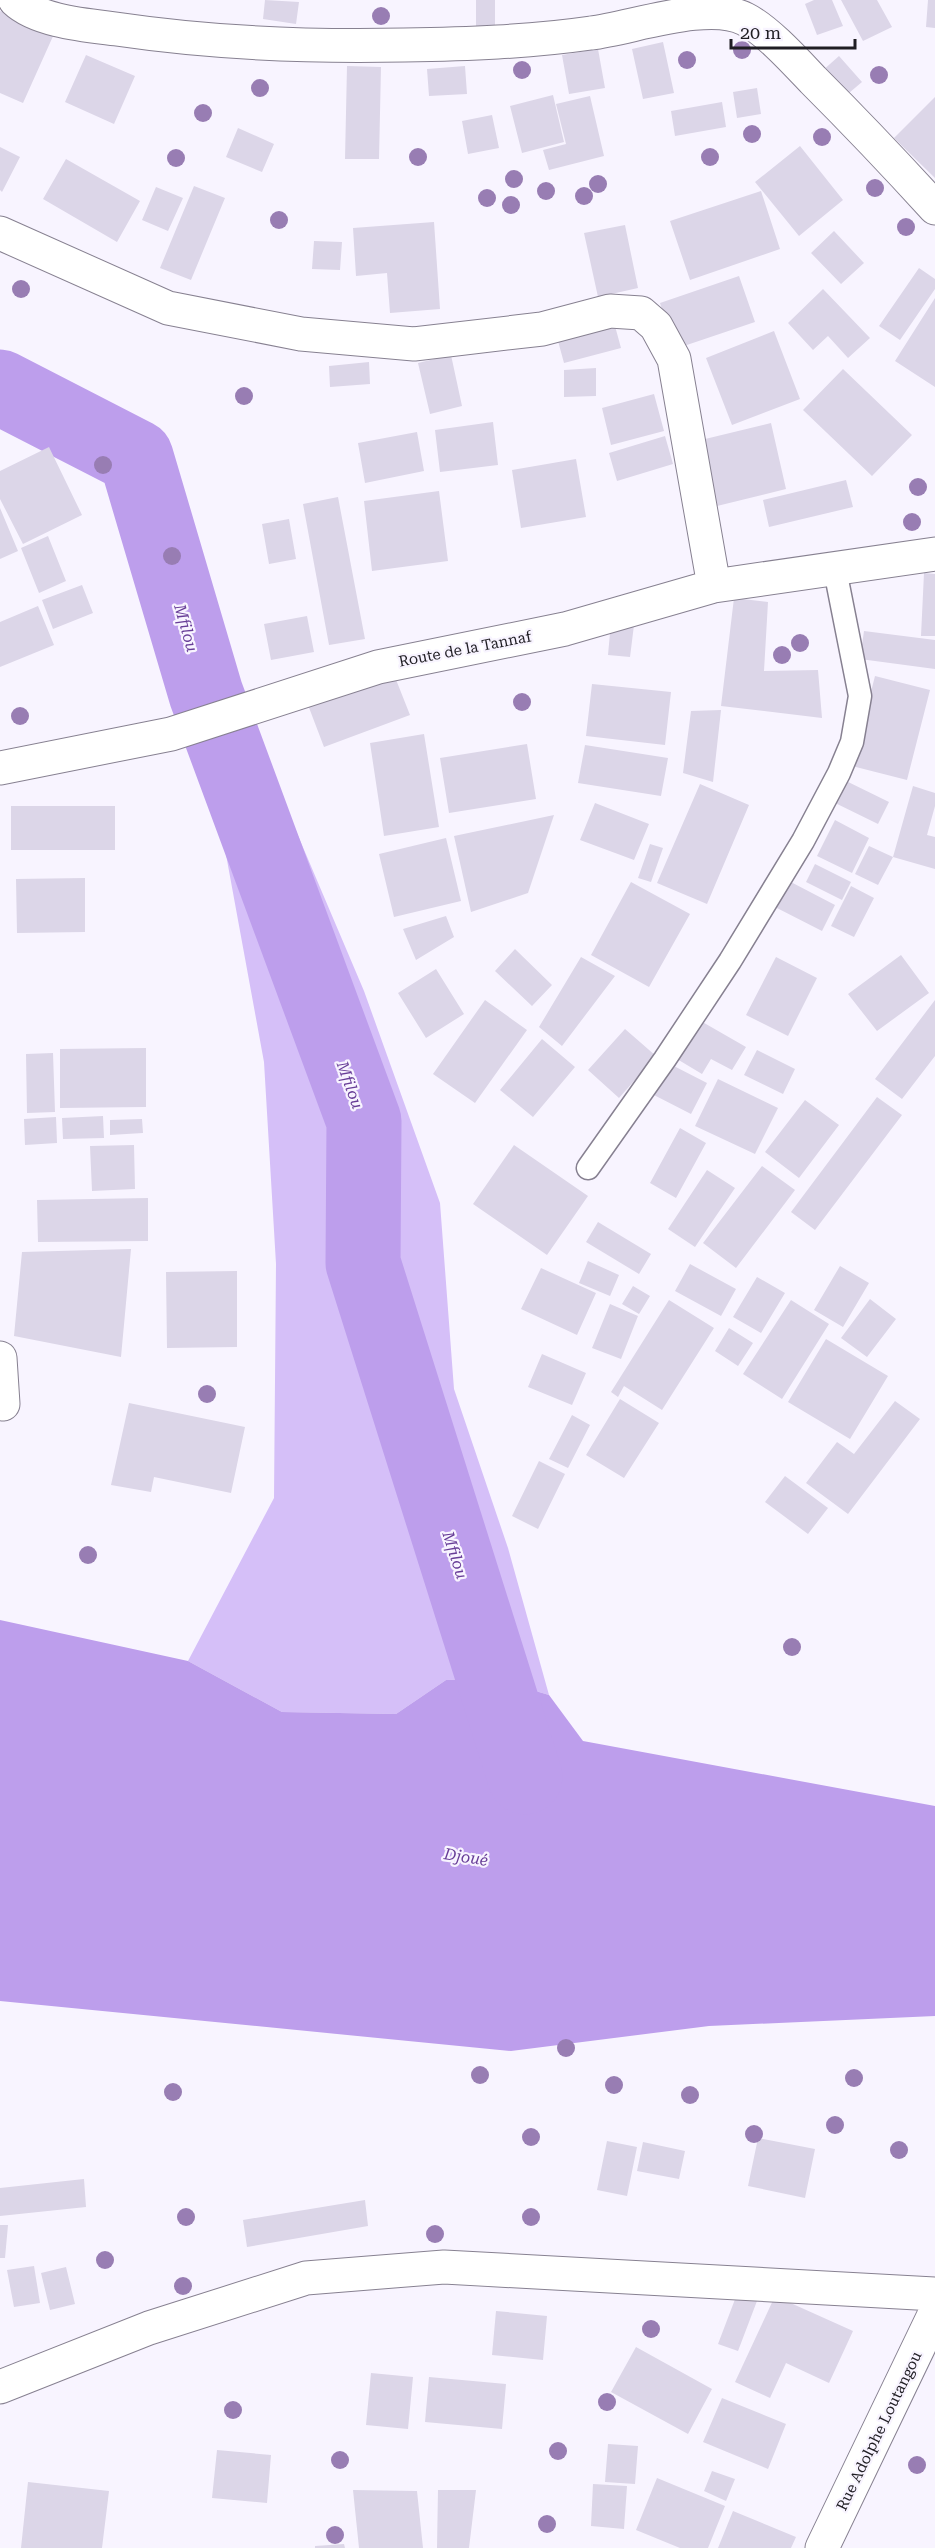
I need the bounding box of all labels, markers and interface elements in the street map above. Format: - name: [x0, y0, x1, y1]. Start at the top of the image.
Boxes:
- scale bar: [731, 12, 856, 50]
- text: 20 m: [740, 22, 781, 43]
- water label: Mfilou: [170, 601, 202, 654]
- street label: Route de la Tannaf: [397, 627, 534, 671]
- water label: Mfilou: [332, 1058, 367, 1111]
- water label: Mfilou: [438, 1528, 472, 1581]
- water label: Djoué: [442, 1844, 489, 1870]
- street label: Rue Adolphe Loutangou: [833, 2348, 926, 2514]

